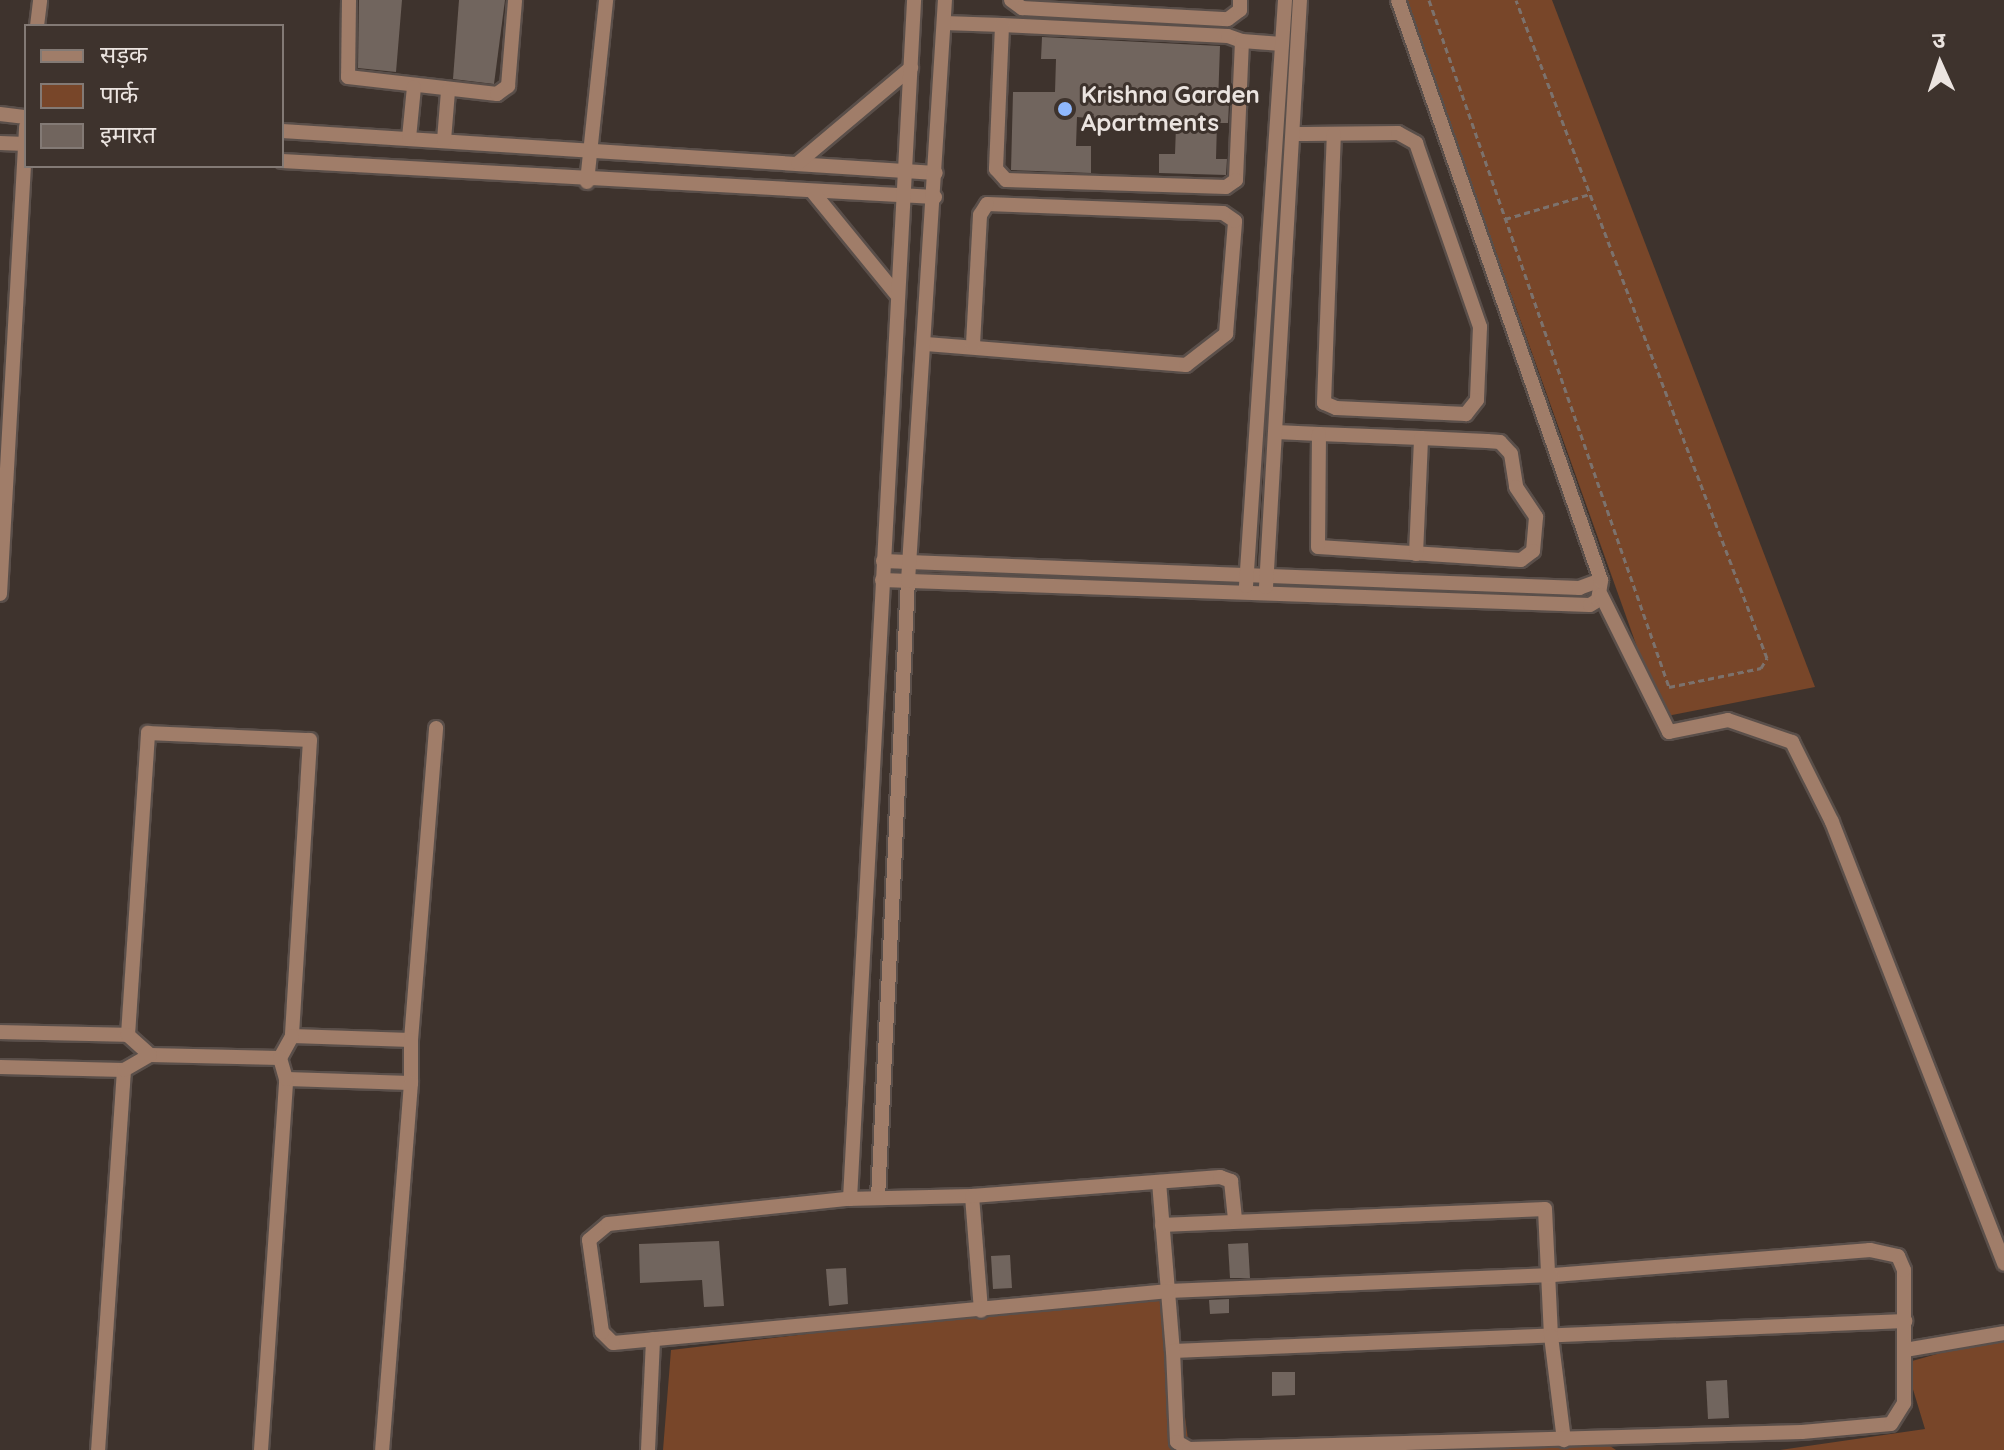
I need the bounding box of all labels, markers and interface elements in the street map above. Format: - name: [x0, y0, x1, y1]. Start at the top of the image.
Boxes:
- legend: [24, 24, 284, 168]
- north arrow: [1900, 24, 1980, 104]
- text: उ: [1932, 26, 1946, 54]
- text: सड़क: [100, 39, 148, 69]
- text: पार्क: [100, 79, 138, 109]
- place label: Krishna Garden Apartments: [1081, 81, 1260, 137]
- marker: Krishna Garden Apartments: [1056, 100, 1074, 118]
- text: इमारत: [100, 119, 156, 149]

